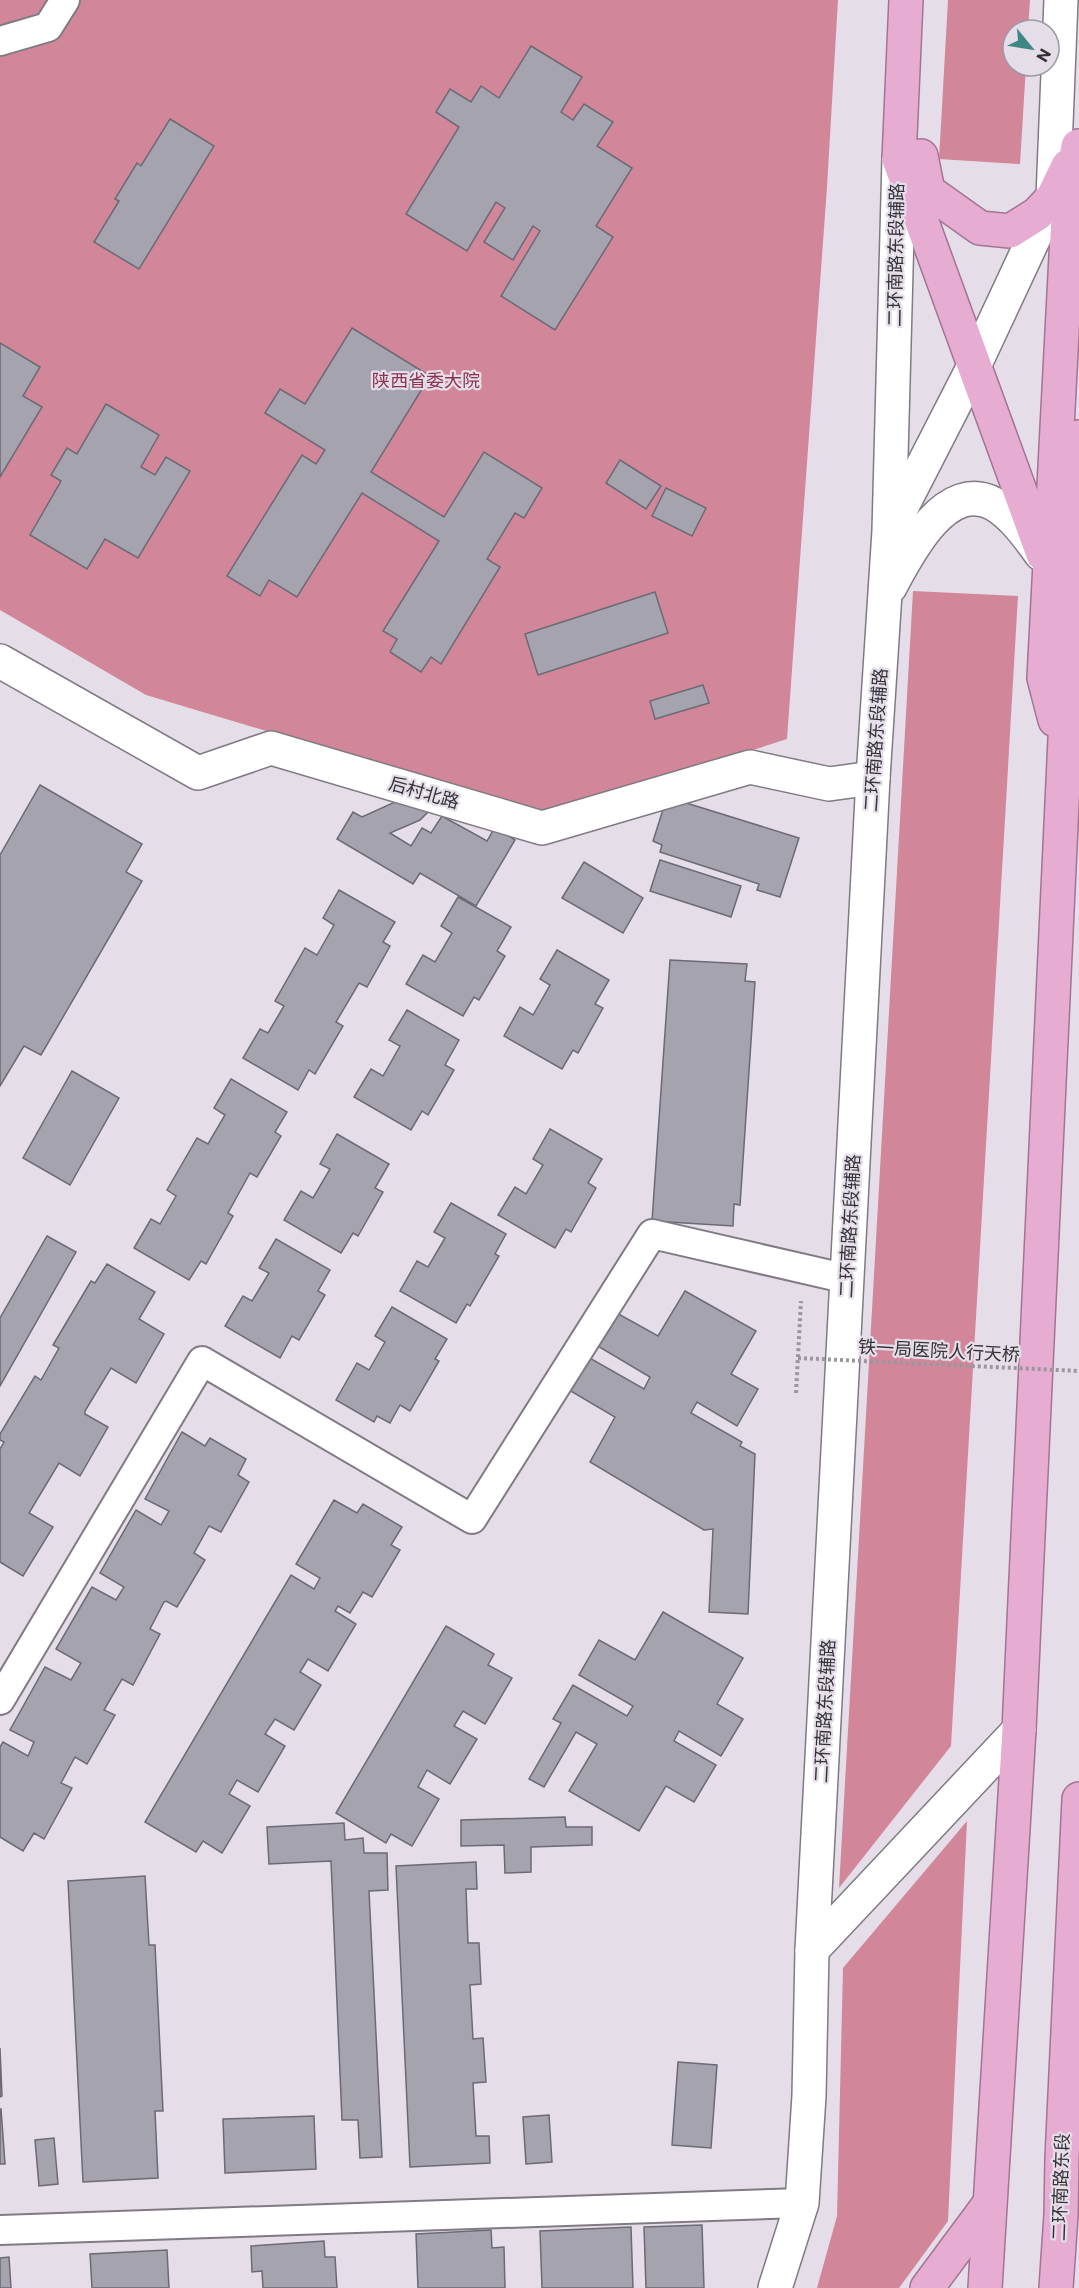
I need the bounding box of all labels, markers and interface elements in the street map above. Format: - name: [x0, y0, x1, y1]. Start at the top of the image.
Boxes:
- north arrow: [1001, 18, 1061, 78]
- text: N: [1033, 46, 1056, 66]
- street label: 二环南路东段辅路: [883, 183, 907, 327]
- park label: 陕西省委大院: [372, 369, 480, 391]
- street label: 二环南路东段辅路: [859, 667, 891, 813]
- street label: 后村北路: [387, 772, 462, 813]
- street label: 二环南路东段辅路: [834, 1153, 864, 1298]
- street label: 铁一局医院人行天桥: [858, 1335, 1021, 1365]
- street label: 二环南路东段辅路: [809, 1638, 839, 1783]
- street label: 二环南路东段: [1047, 2133, 1073, 2241]

